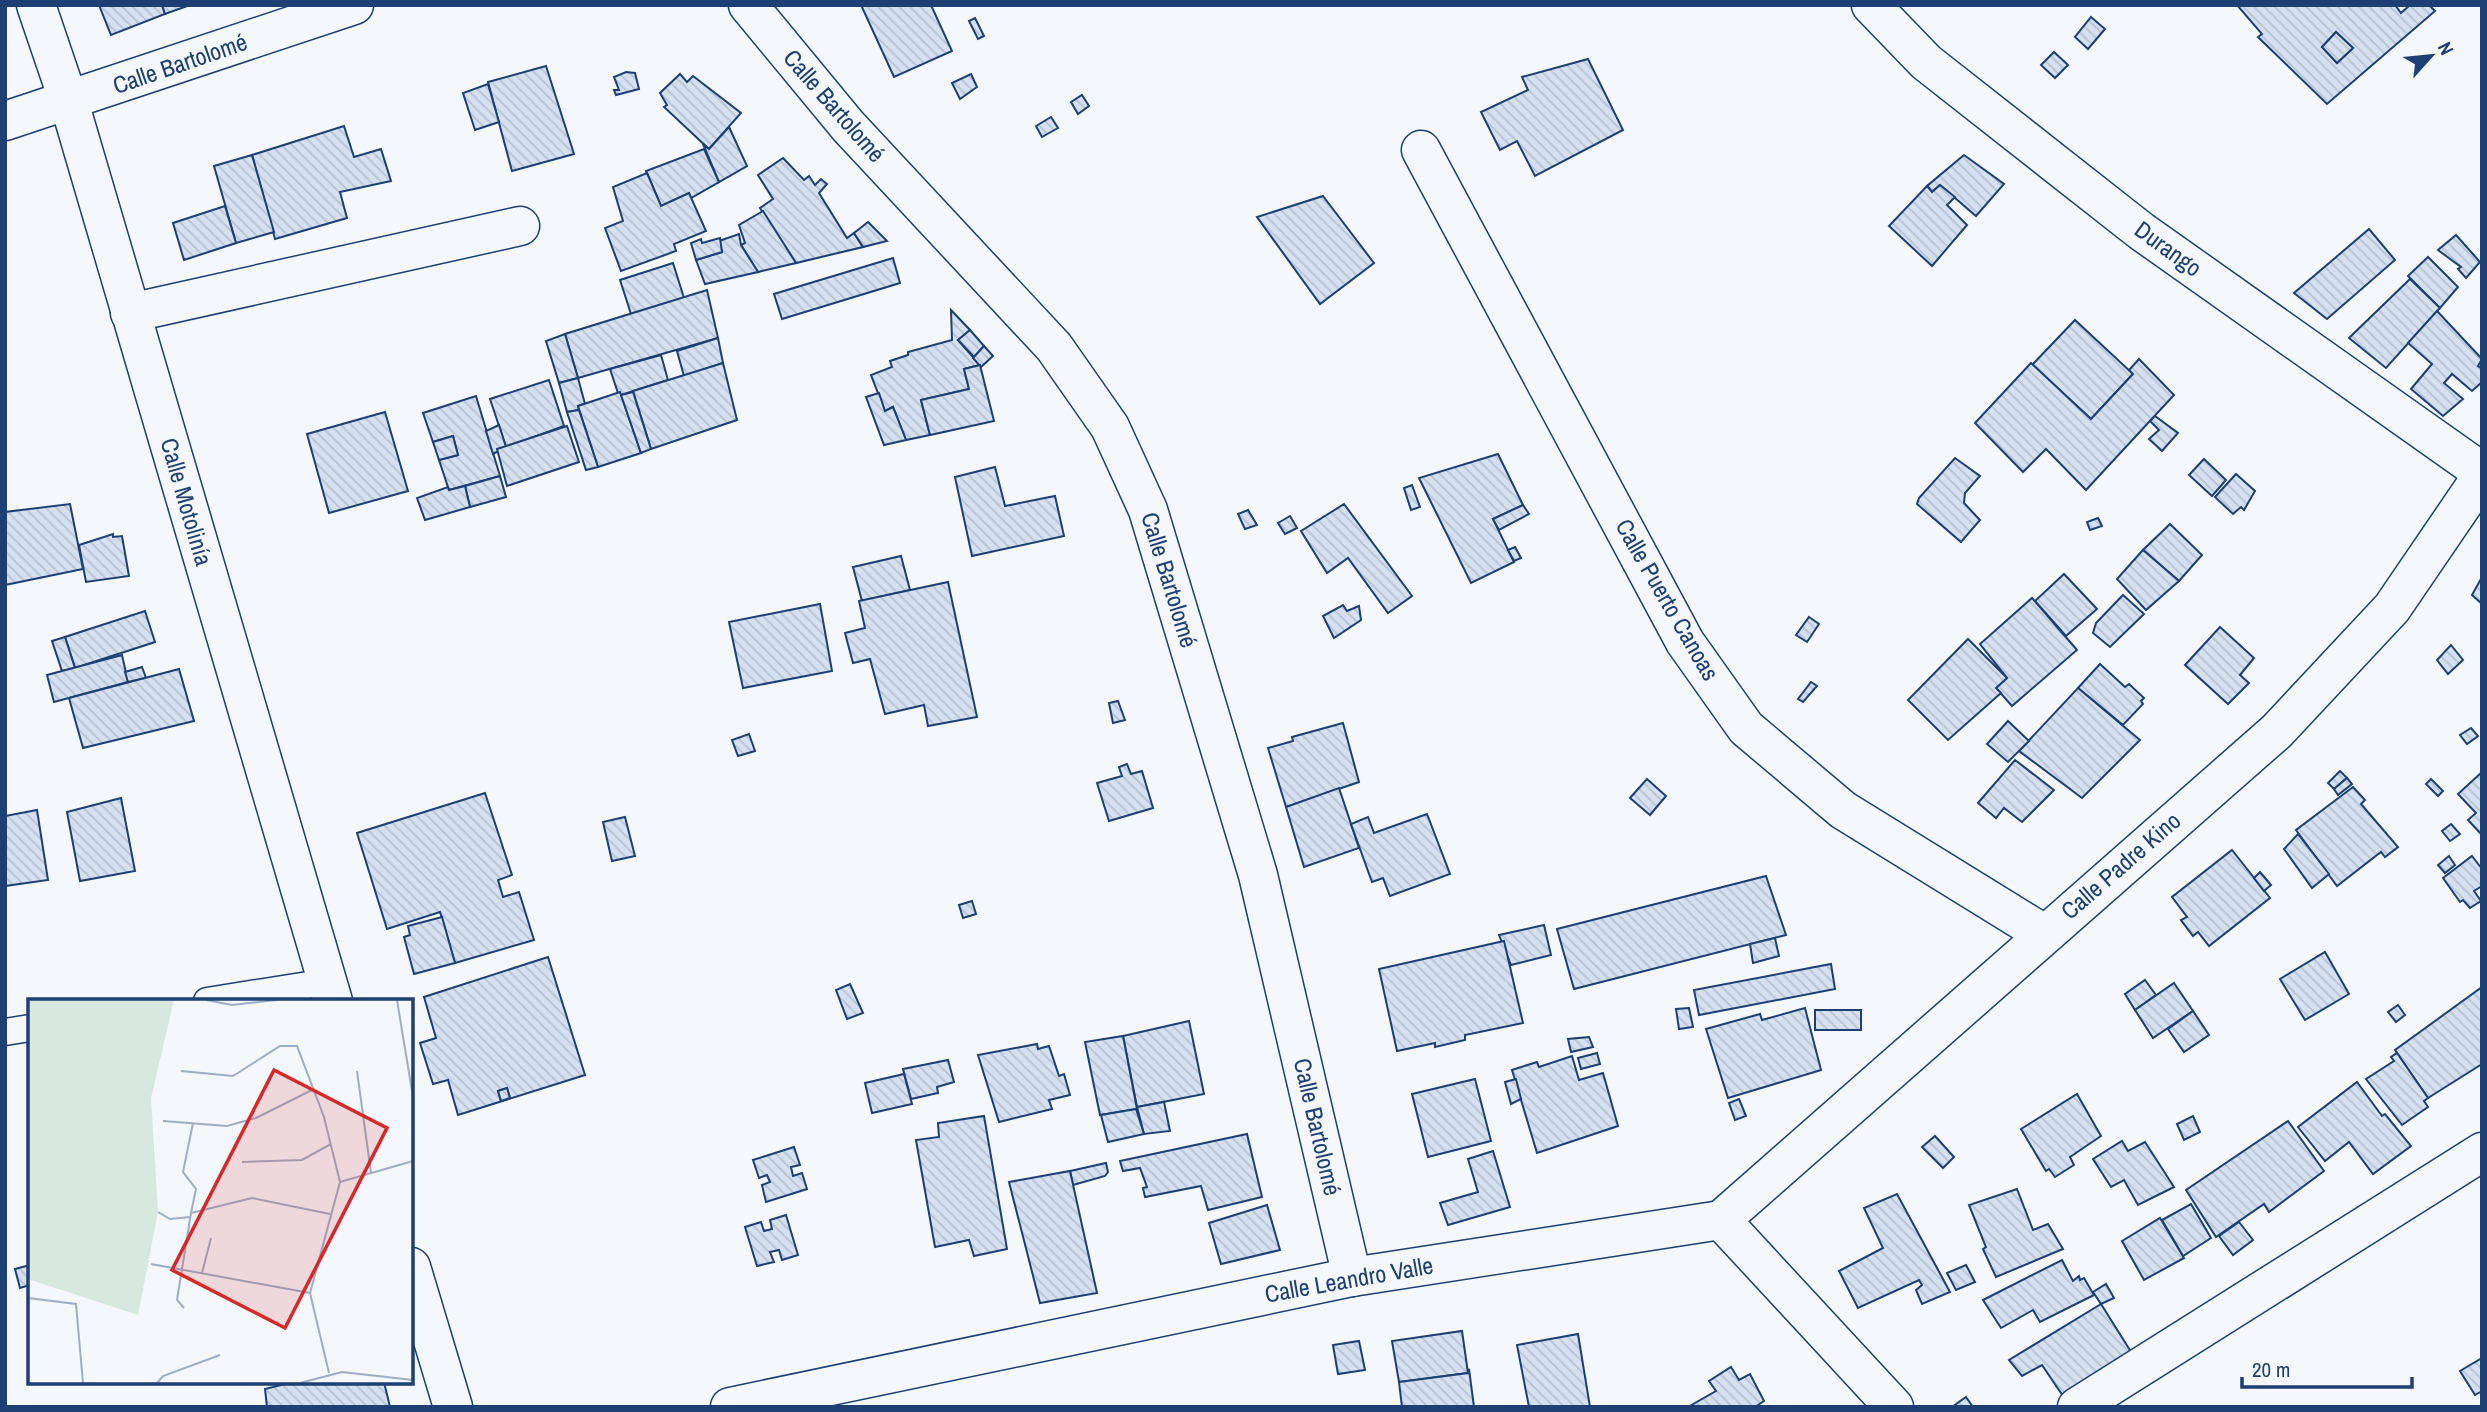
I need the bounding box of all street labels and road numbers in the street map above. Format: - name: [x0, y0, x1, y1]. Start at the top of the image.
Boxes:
- street label: Calle Bartolomé: [108, 25, 251, 101]
- street label: Calle Bartolomé: [777, 42, 893, 169]
- street label: Durango: [2129, 213, 2209, 283]
- street label: Calle Motolinía: [153, 434, 220, 569]
- street label: Calle Bartolomé: [1134, 508, 1206, 651]
- street label: Calle Puerto Canoas: [1609, 513, 1727, 686]
- street label: Calle Padre Kino: [2054, 804, 2187, 926]
- street label: Calle Bartolomé: [1287, 1055, 1349, 1199]
- street label: Calle Leandro Valle: [1262, 1248, 1435, 1310]

